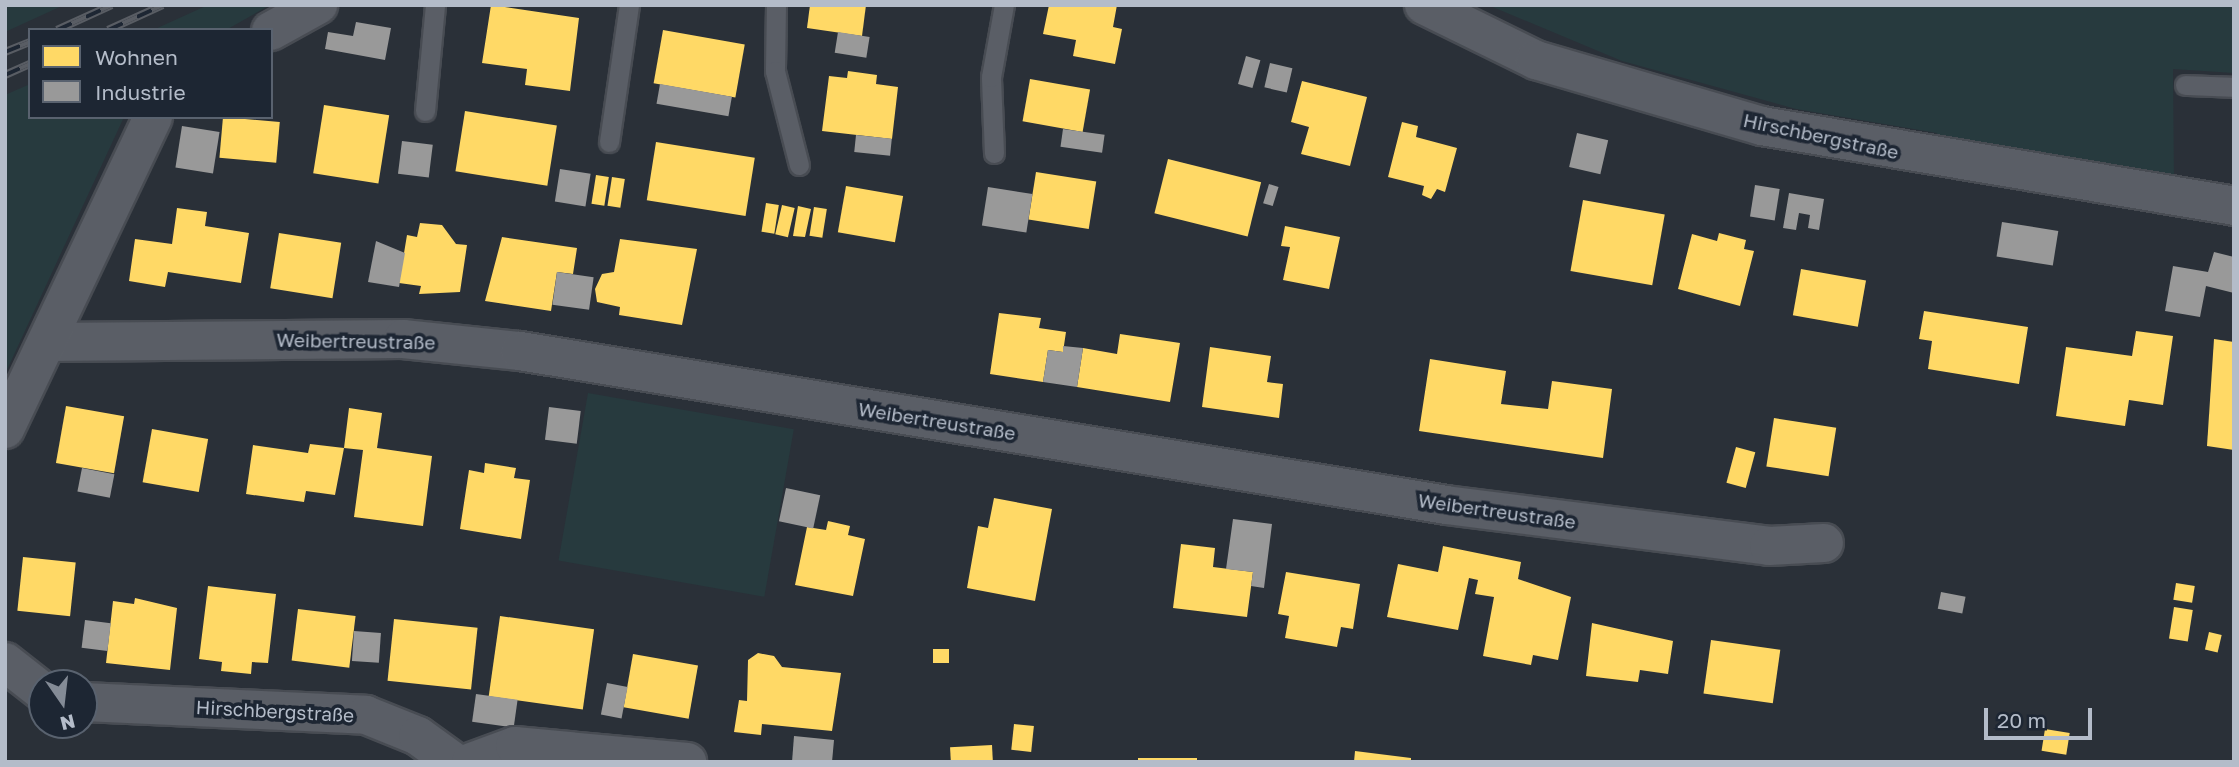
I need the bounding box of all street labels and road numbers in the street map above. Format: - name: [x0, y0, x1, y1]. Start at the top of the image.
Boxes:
- street label: Hirschbergstraße: [1741, 108, 1901, 164]
- street label: Weibertreustraße: [276, 328, 436, 354]
- street label: Weibertreustraße: [857, 397, 1017, 445]
- street label: Weibertreustraße: [1417, 489, 1577, 533]
- street label: Hirschbergstraße: [195, 695, 355, 727]

